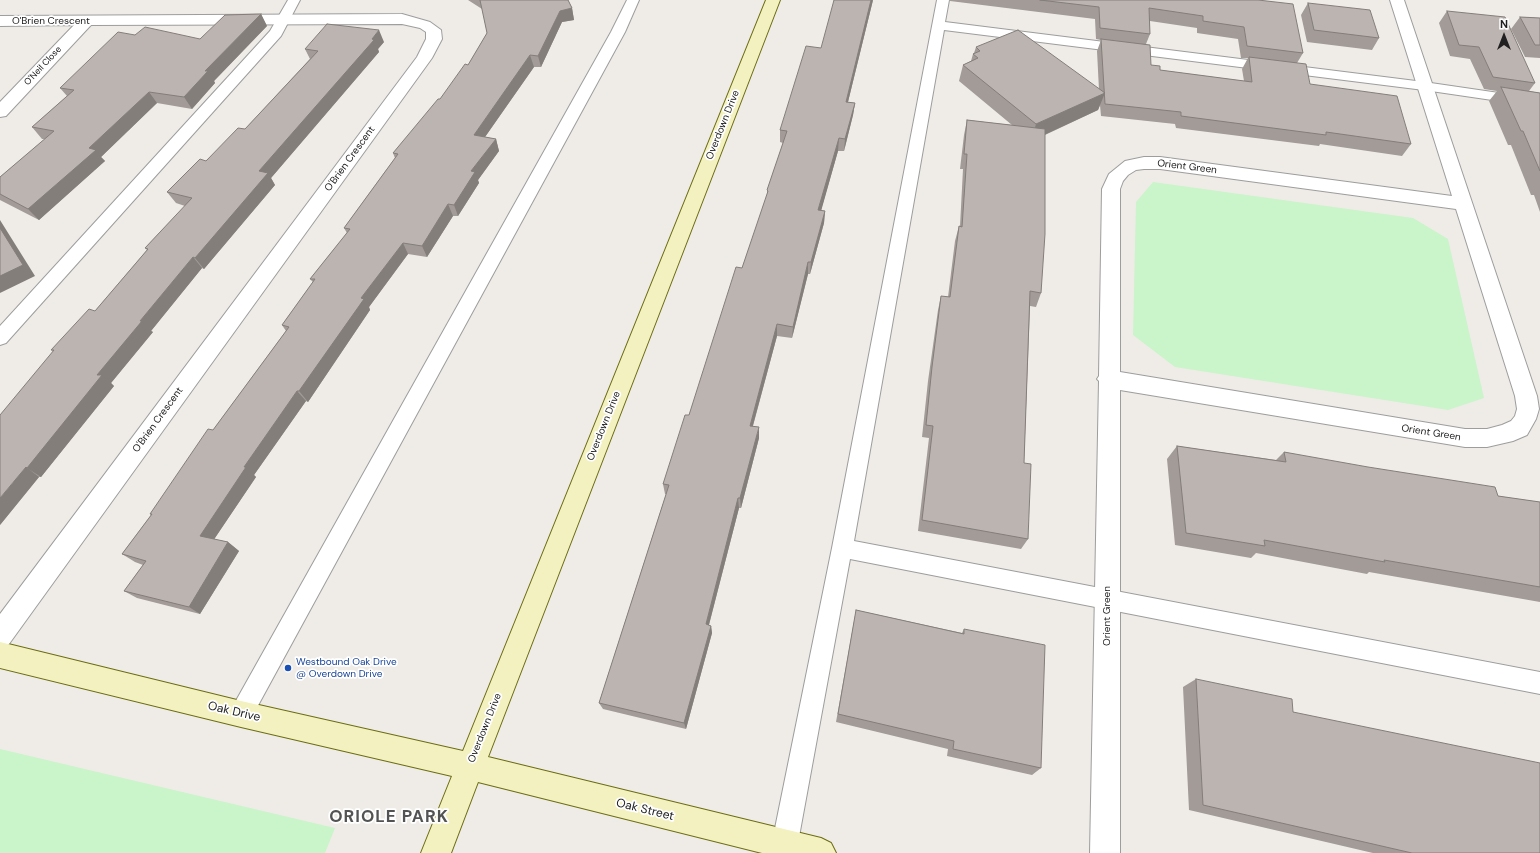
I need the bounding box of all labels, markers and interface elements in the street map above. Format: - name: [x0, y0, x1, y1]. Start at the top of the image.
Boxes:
- street label: O'Brien Crescent: [12, 15, 90, 27]
- north arrow: [1484, 16, 1524, 56]
- text: N: [1500, 17, 1508, 31]
- street label: O'Neil Close: [22, 44, 64, 88]
- street label: Overdown Drive: [704, 89, 742, 161]
- street label: O'Brien Crescent: [322, 124, 378, 194]
- street label: Orient Green: [1156, 157, 1218, 177]
- street label: O'Brien Crescent: [130, 385, 186, 455]
- street label: Overdown Drive: [585, 390, 623, 462]
- street label: Orient Green: [1400, 422, 1462, 444]
- street label: Orient Green: [1101, 586, 1113, 646]
- place label: Westbound Oak Drive @ Overdown Drive: [296, 656, 397, 680]
- marker: Westbound Oak Drive @ Overdown Drive: [283, 663, 293, 673]
- street label: Overdown Drive: [466, 692, 504, 764]
- street label: Oak Drive: [206, 699, 262, 725]
- street label: Oak Street: [615, 796, 675, 824]
- district label: ORIOLE PARK: [329, 808, 449, 828]

